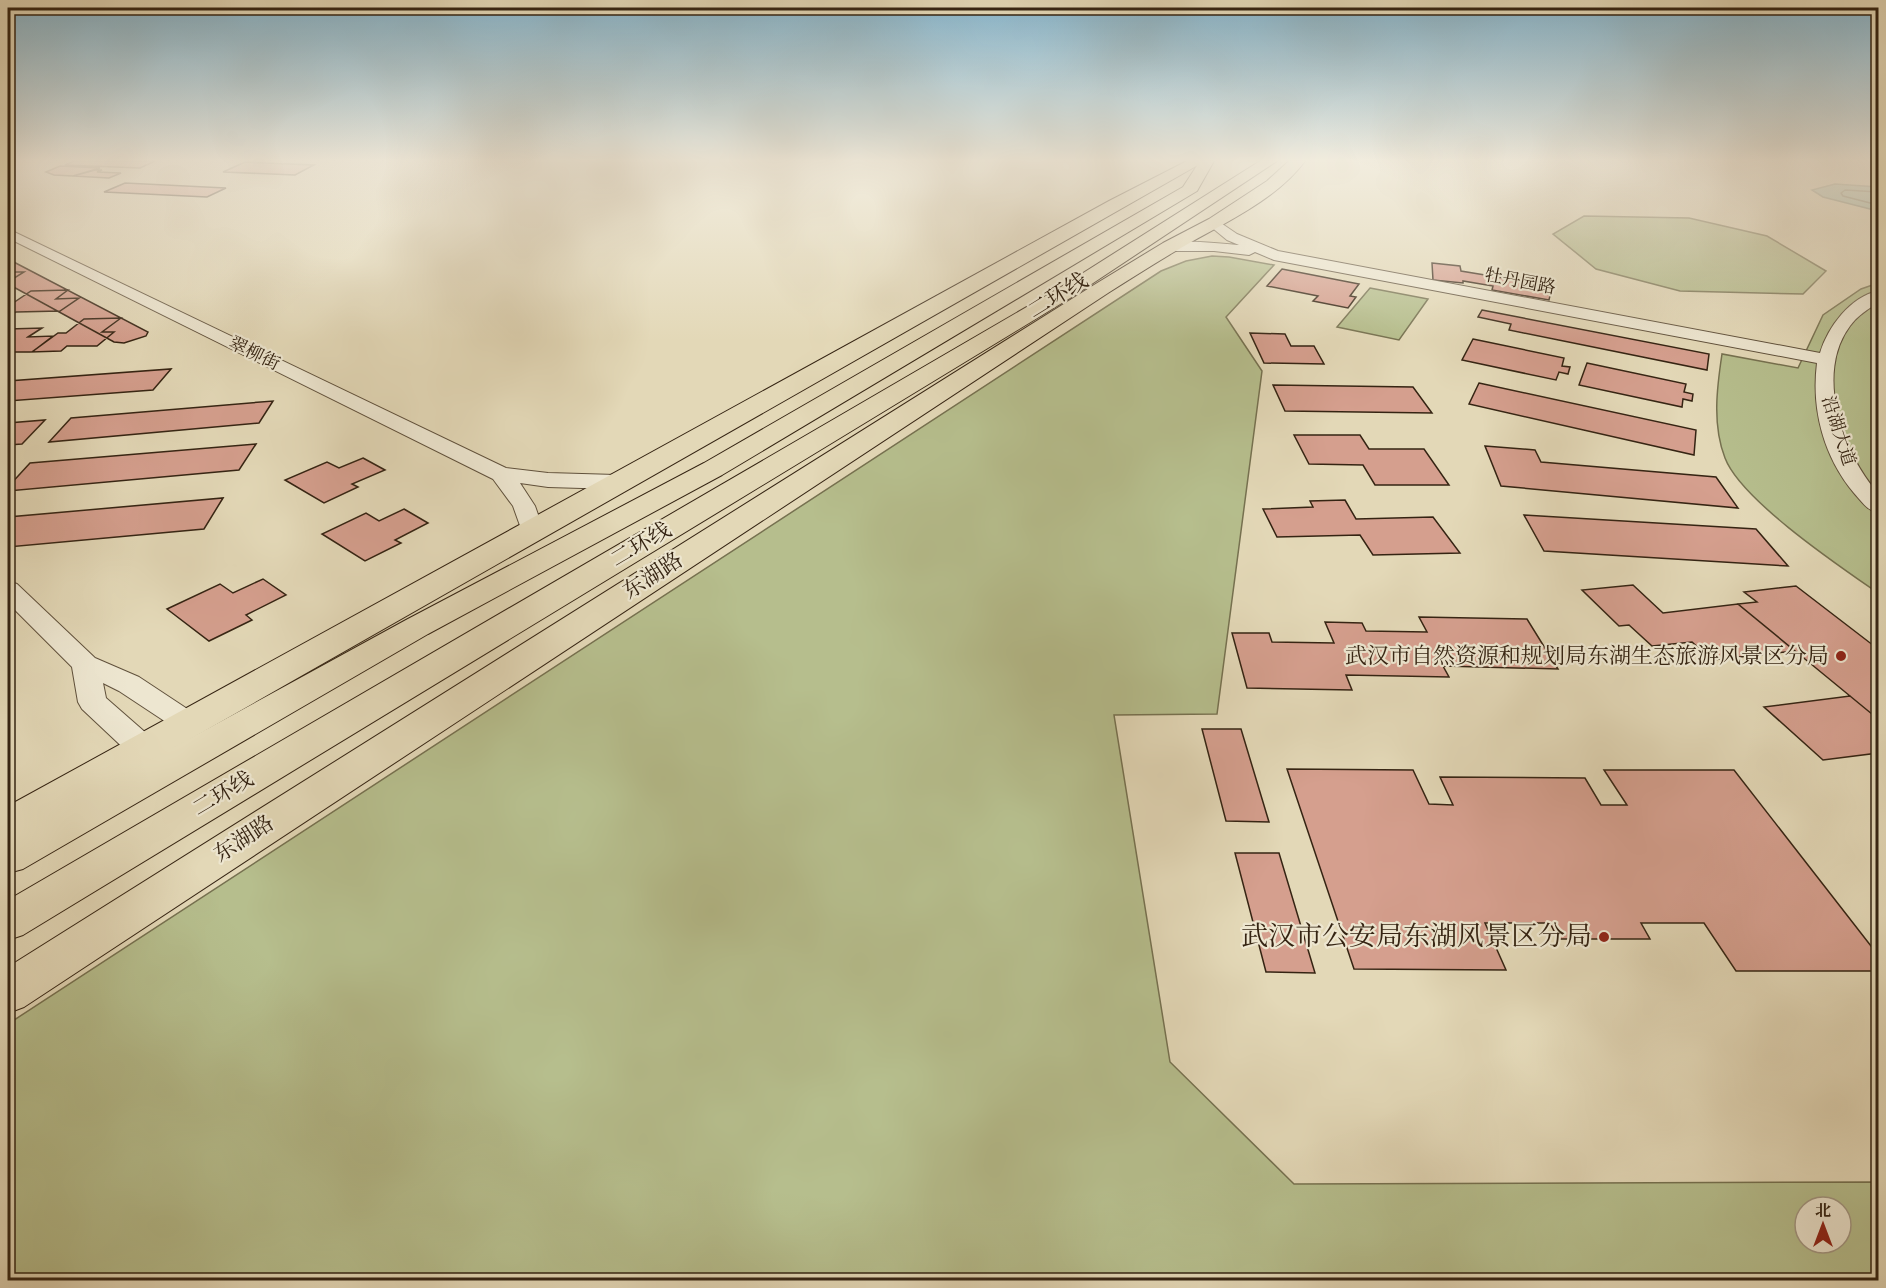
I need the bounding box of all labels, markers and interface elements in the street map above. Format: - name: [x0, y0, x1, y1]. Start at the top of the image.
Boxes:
- street label: 牡丹园路: [1483, 264, 1557, 300]
- street label: 二环线: [1023, 267, 1093, 325]
- street label: 翠柳街: [225, 332, 283, 376]
- street label: 沿湖大道: [1816, 393, 1860, 469]
- street label: 二环线: [606, 516, 676, 574]
- street label: 东湖路: [618, 547, 688, 605]
- place label: 武汉市自然资源和规划局东湖生态旅游风景区分局: [1345, 643, 1829, 670]
- marker: 武汉市自然资源和规划局东湖生态旅游风景区分局: [1834, 649, 1848, 663]
- street label: 二环线: [188, 765, 258, 823]
- street label: 东湖路: [209, 810, 279, 868]
- place label: 武汉市公安局东湖风景区分局: [1241, 920, 1592, 954]
- marker: 武汉市公安局东湖风景区分局: [1597, 930, 1611, 944]
- north arrow: [1793, 1195, 1853, 1255]
- text: 北: [1815, 1201, 1831, 1221]

